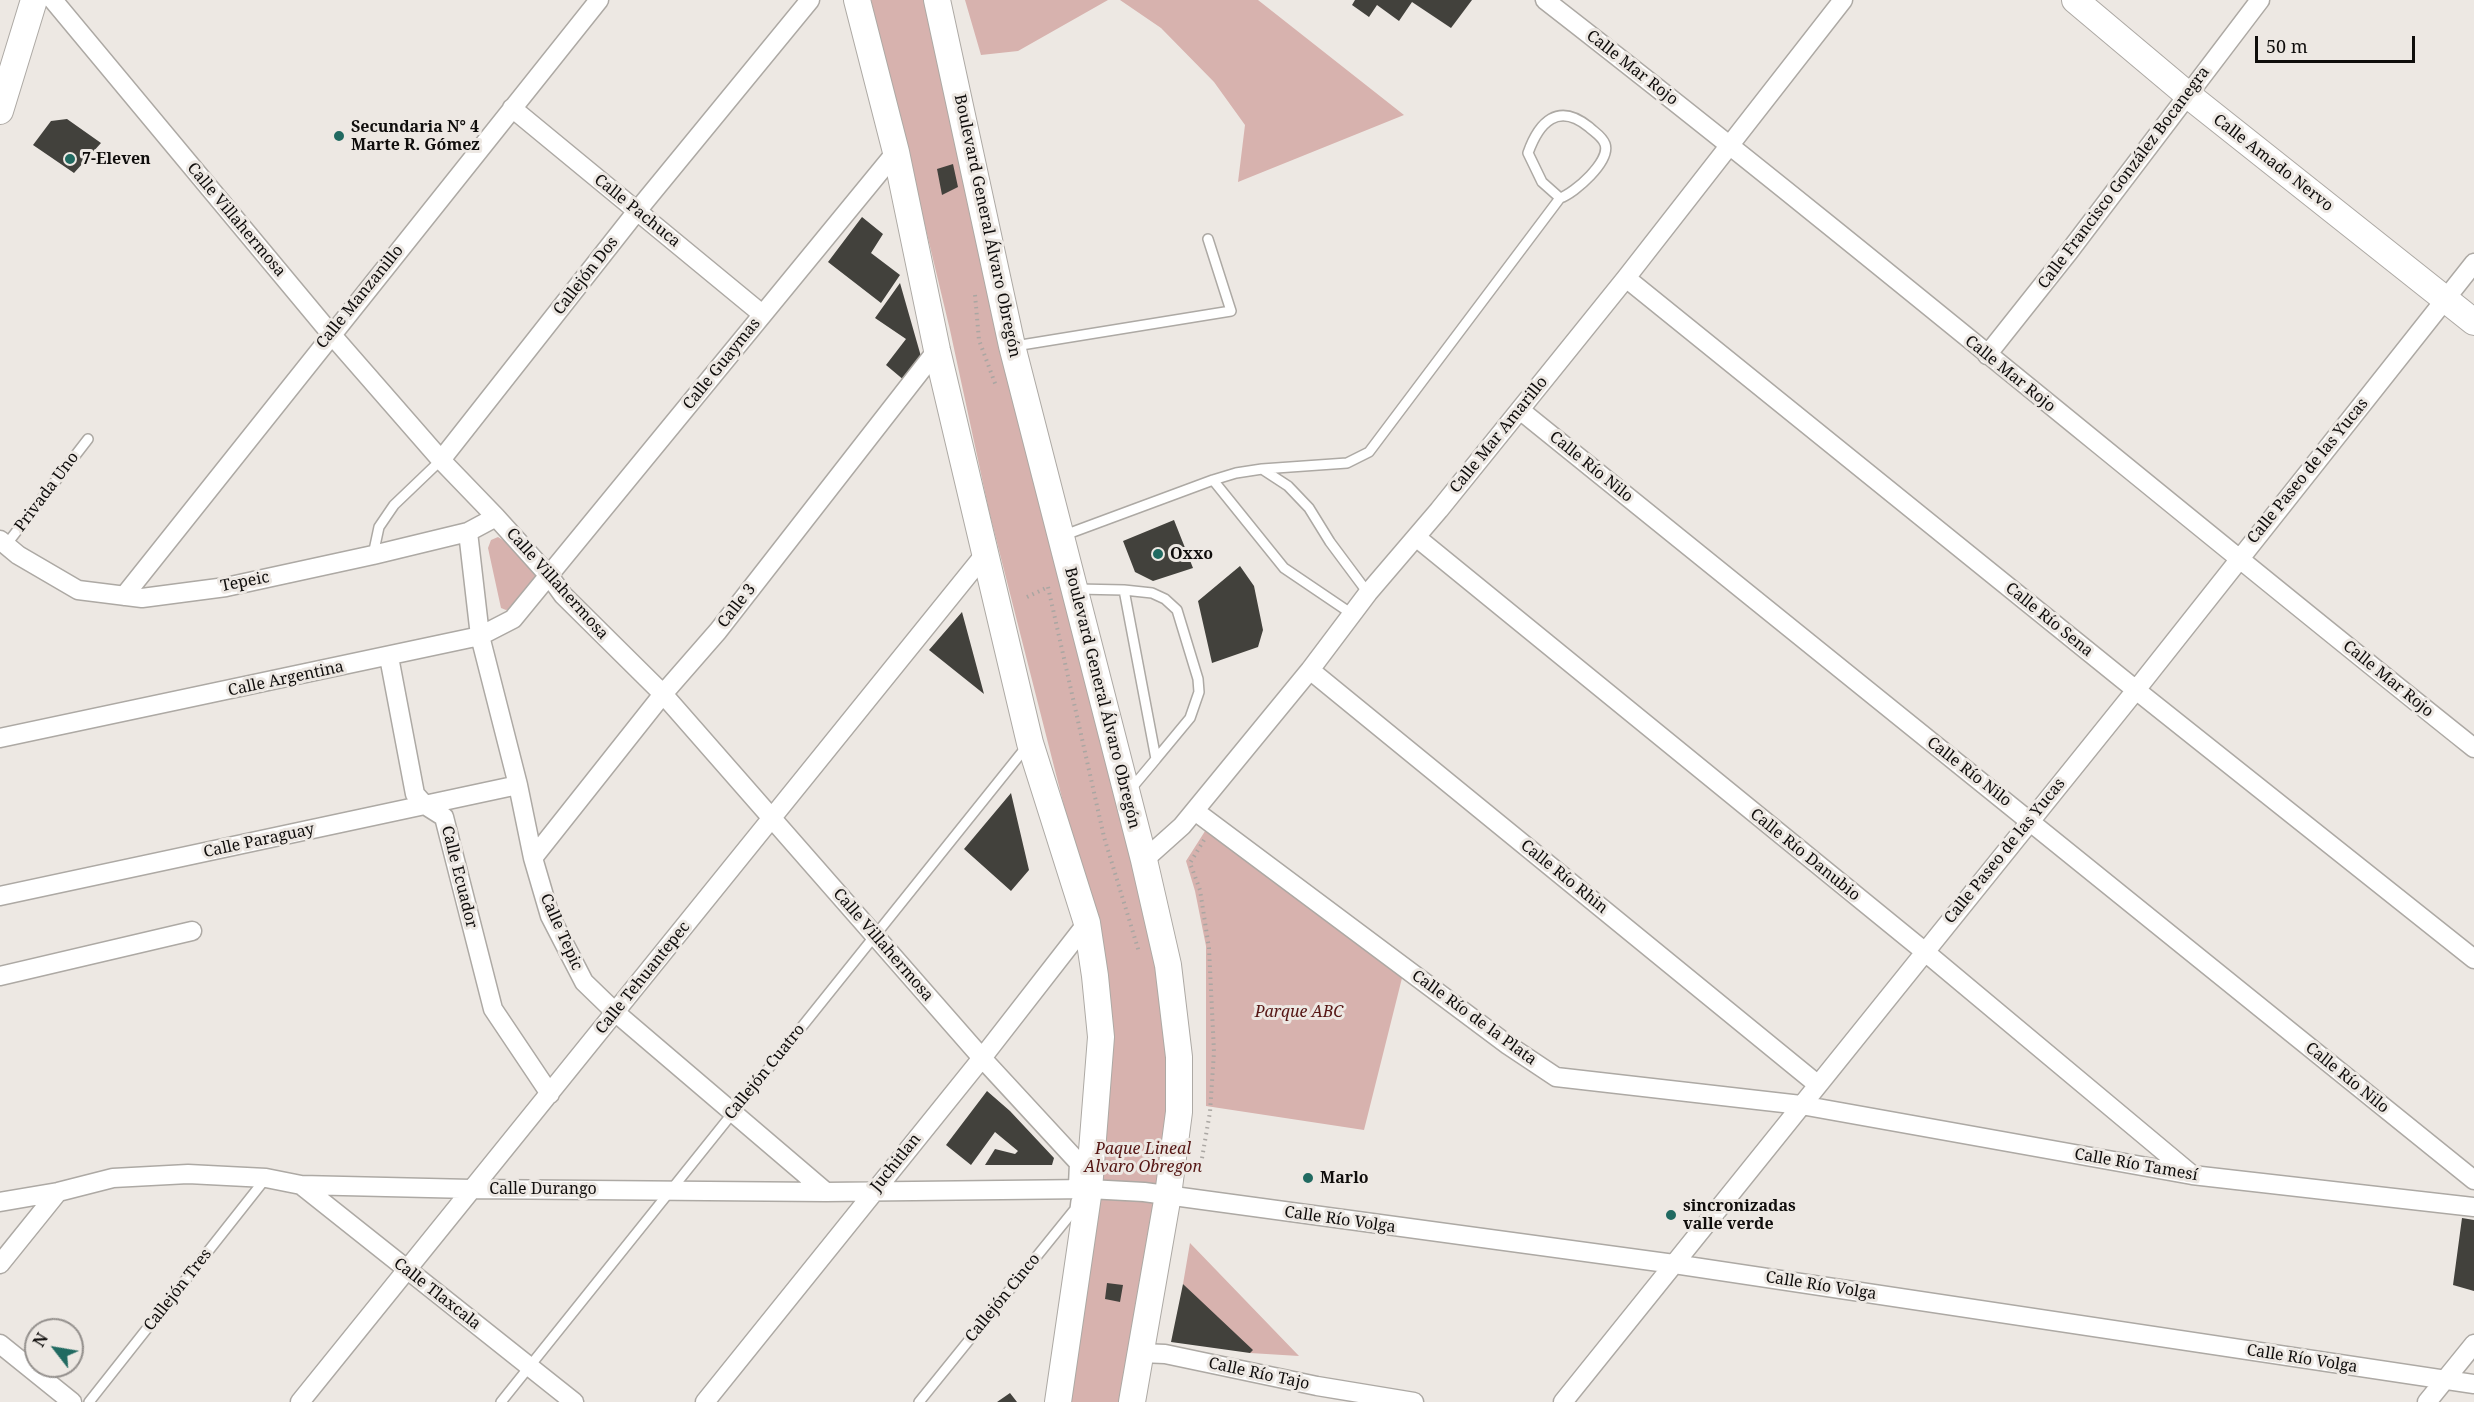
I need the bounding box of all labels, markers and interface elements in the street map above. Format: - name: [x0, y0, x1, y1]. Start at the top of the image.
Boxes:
- scale bar: [2258, 24, 2418, 62]
- street label: Calle Mar Rojo: [1582, 26, 1682, 110]
- text: 50 m: [2266, 34, 2308, 58]
- street label: Calle Francisco González Bocanegra: [2034, 63, 2214, 293]
- street label: Boulevard General Álvaro Obregón: [950, 93, 1024, 359]
- street label: Calle Amado Nervo: [2209, 110, 2337, 216]
- place label: Secundaria N° 4 Marte R. Gómez: [351, 117, 480, 155]
- marker: Secundaria N° 4 Marte R. Gómez: [332, 129, 346, 143]
- place label: 7-Eleven: [82, 149, 151, 169]
- marker: 7-Eleven: [63, 152, 77, 166]
- street label: Calle Villahermosa: [183, 159, 289, 281]
- street label: Calle Pachuca: [590, 170, 684, 252]
- street label: Callejón Dos: [550, 233, 622, 319]
- street label: Calle Manzanillo: [312, 241, 408, 353]
- street label: Calle Guaymas: [679, 314, 765, 414]
- street label: Calle Mar Rojo: [1961, 332, 2059, 416]
- street label: Calle Mar Amarillo: [1446, 373, 1552, 497]
- street label: Calle Paseo de las Yucas: [2243, 394, 2373, 548]
- street label: Calle Río Nilo: [1545, 427, 1637, 507]
- street label: Privada Uno: [11, 448, 83, 536]
- street label: Calle Villahermosa: [502, 524, 612, 644]
- place label: Oxxo: [1170, 544, 1213, 564]
- marker: Oxxo: [1151, 547, 1165, 561]
- street label: Boulevard General Álvaro Obregón: [1060, 565, 1144, 831]
- street label: Tepeic: [219, 568, 271, 596]
- street label: Calle Río Sena: [2001, 579, 2097, 661]
- street label: Calle 3: [714, 580, 760, 632]
- street label: Calle Mar Rojo: [2339, 637, 2437, 721]
- street label: Calle Argentina: [226, 657, 346, 701]
- street label: Calle Río Nilo: [1923, 733, 2015, 811]
- street label: Calle Paseo de las Yucas: [1940, 774, 2070, 928]
- street label: Calle Río Danubio: [1746, 805, 1864, 905]
- street label: Calle Paraguay: [202, 820, 316, 862]
- street label: Calle Ecuador: [437, 824, 481, 930]
- street label: Calle Río Rhin: [1517, 836, 1611, 918]
- street label: Calle Villahermosa: [829, 885, 937, 1005]
- street label: Calle Tepic: [536, 891, 586, 973]
- street label: Calle Tehuantepec: [592, 918, 694, 1038]
- street label: Calle Río de la Plata: [1408, 966, 1540, 1070]
- park label: Parque ABC: [1255, 1002, 1343, 1022]
- street label: Callejón Cuatro: [721, 1020, 809, 1124]
- street label: Calle Río Nilo: [2301, 1038, 2393, 1118]
- street label: Juchitlan: [867, 1130, 925, 1196]
- park label: Paque Lineal Alvaro Obregon: [1084, 1139, 1202, 1177]
- street label: Calle Río Tamesí: [2073, 1145, 2199, 1185]
- place label: Marlo: [1320, 1168, 1369, 1188]
- marker: Marlo: [1301, 1171, 1315, 1185]
- street label: Calle Durango: [489, 1179, 597, 1199]
- place label: sincronizadas valle verde: [1683, 1196, 1796, 1234]
- street label: Calle Río Volga: [1283, 1203, 1397, 1237]
- marker: sincronizadas valle verde: [1664, 1208, 1678, 1222]
- street label: Callejón Tres: [140, 1245, 216, 1335]
- street label: Callejón Cinco: [961, 1250, 1045, 1346]
- street label: Calle Tlaxcala: [390, 1254, 484, 1334]
- street label: Calle Río Volga: [1764, 1268, 1878, 1304]
- north arrow: [24, 1318, 84, 1378]
- text: N: [28, 1329, 53, 1351]
- street label: Calle Río Volga: [2245, 1341, 2359, 1377]
- street label: Calle Río Tajo: [1207, 1354, 1311, 1394]

